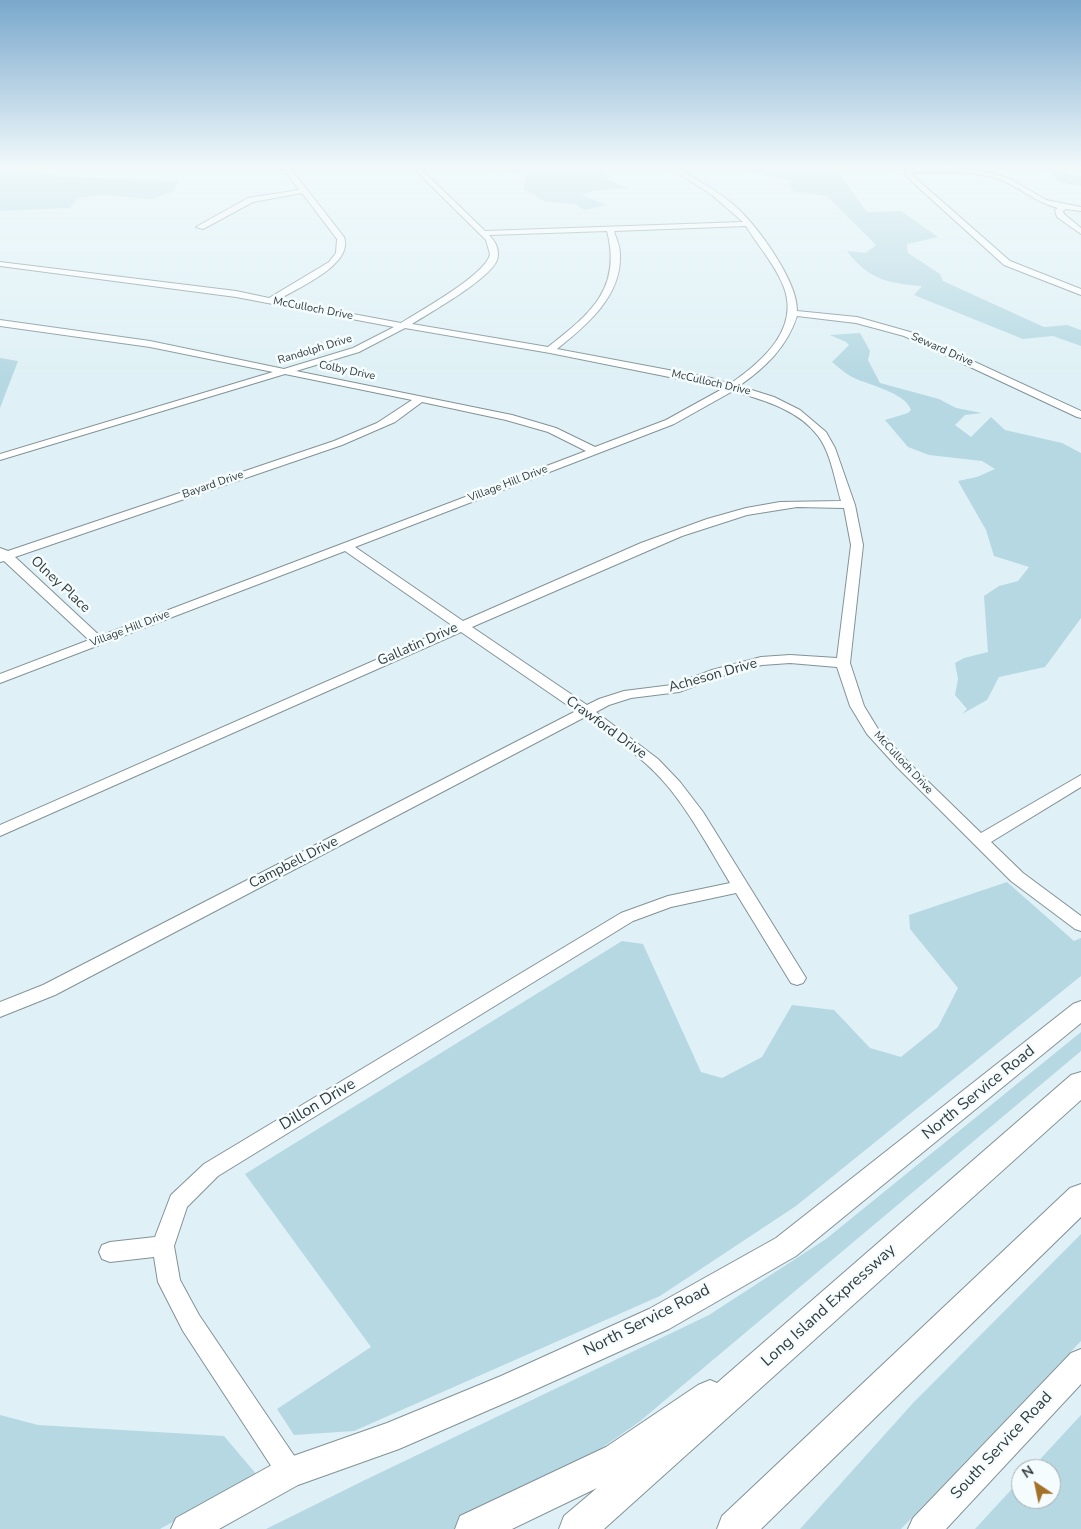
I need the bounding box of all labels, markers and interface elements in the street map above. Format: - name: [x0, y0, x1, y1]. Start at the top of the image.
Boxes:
- street label: McCulloch Drive: [272, 295, 354, 323]
- street label: Seward Drive: [909, 330, 975, 370]
- street label: Randolph Drive: [276, 332, 354, 368]
- street label: Colby Drive: [318, 359, 376, 383]
- street label: McCulloch Drive: [670, 367, 752, 399]
- street label: Village Hill Drive: [466, 463, 550, 505]
- street label: Bayard Drive: [181, 468, 245, 502]
- street label: Olney Place: [27, 553, 93, 617]
- street label: Village Hill Drive: [88, 608, 172, 650]
- street label: Gallatin Drive: [375, 620, 461, 670]
- street label: Acheson Drive: [667, 655, 759, 697]
- street label: Crawford Drive: [562, 693, 650, 763]
- street label: McCulloch Drive: [871, 729, 935, 797]
- street label: Campbell Drive: [247, 833, 341, 893]
- street label: North Service Road: [919, 1042, 1039, 1144]
- street label: Dillon Drive: [277, 1075, 359, 1135]
- street label: Long Island Expressway: [758, 1241, 900, 1371]
- street label: North Service Road: [581, 1281, 713, 1361]
- street label: South Service Road: [947, 1388, 1057, 1504]
- north arrow: [1011, 1459, 1061, 1509]
- text: N: [1018, 1461, 1038, 1483]

